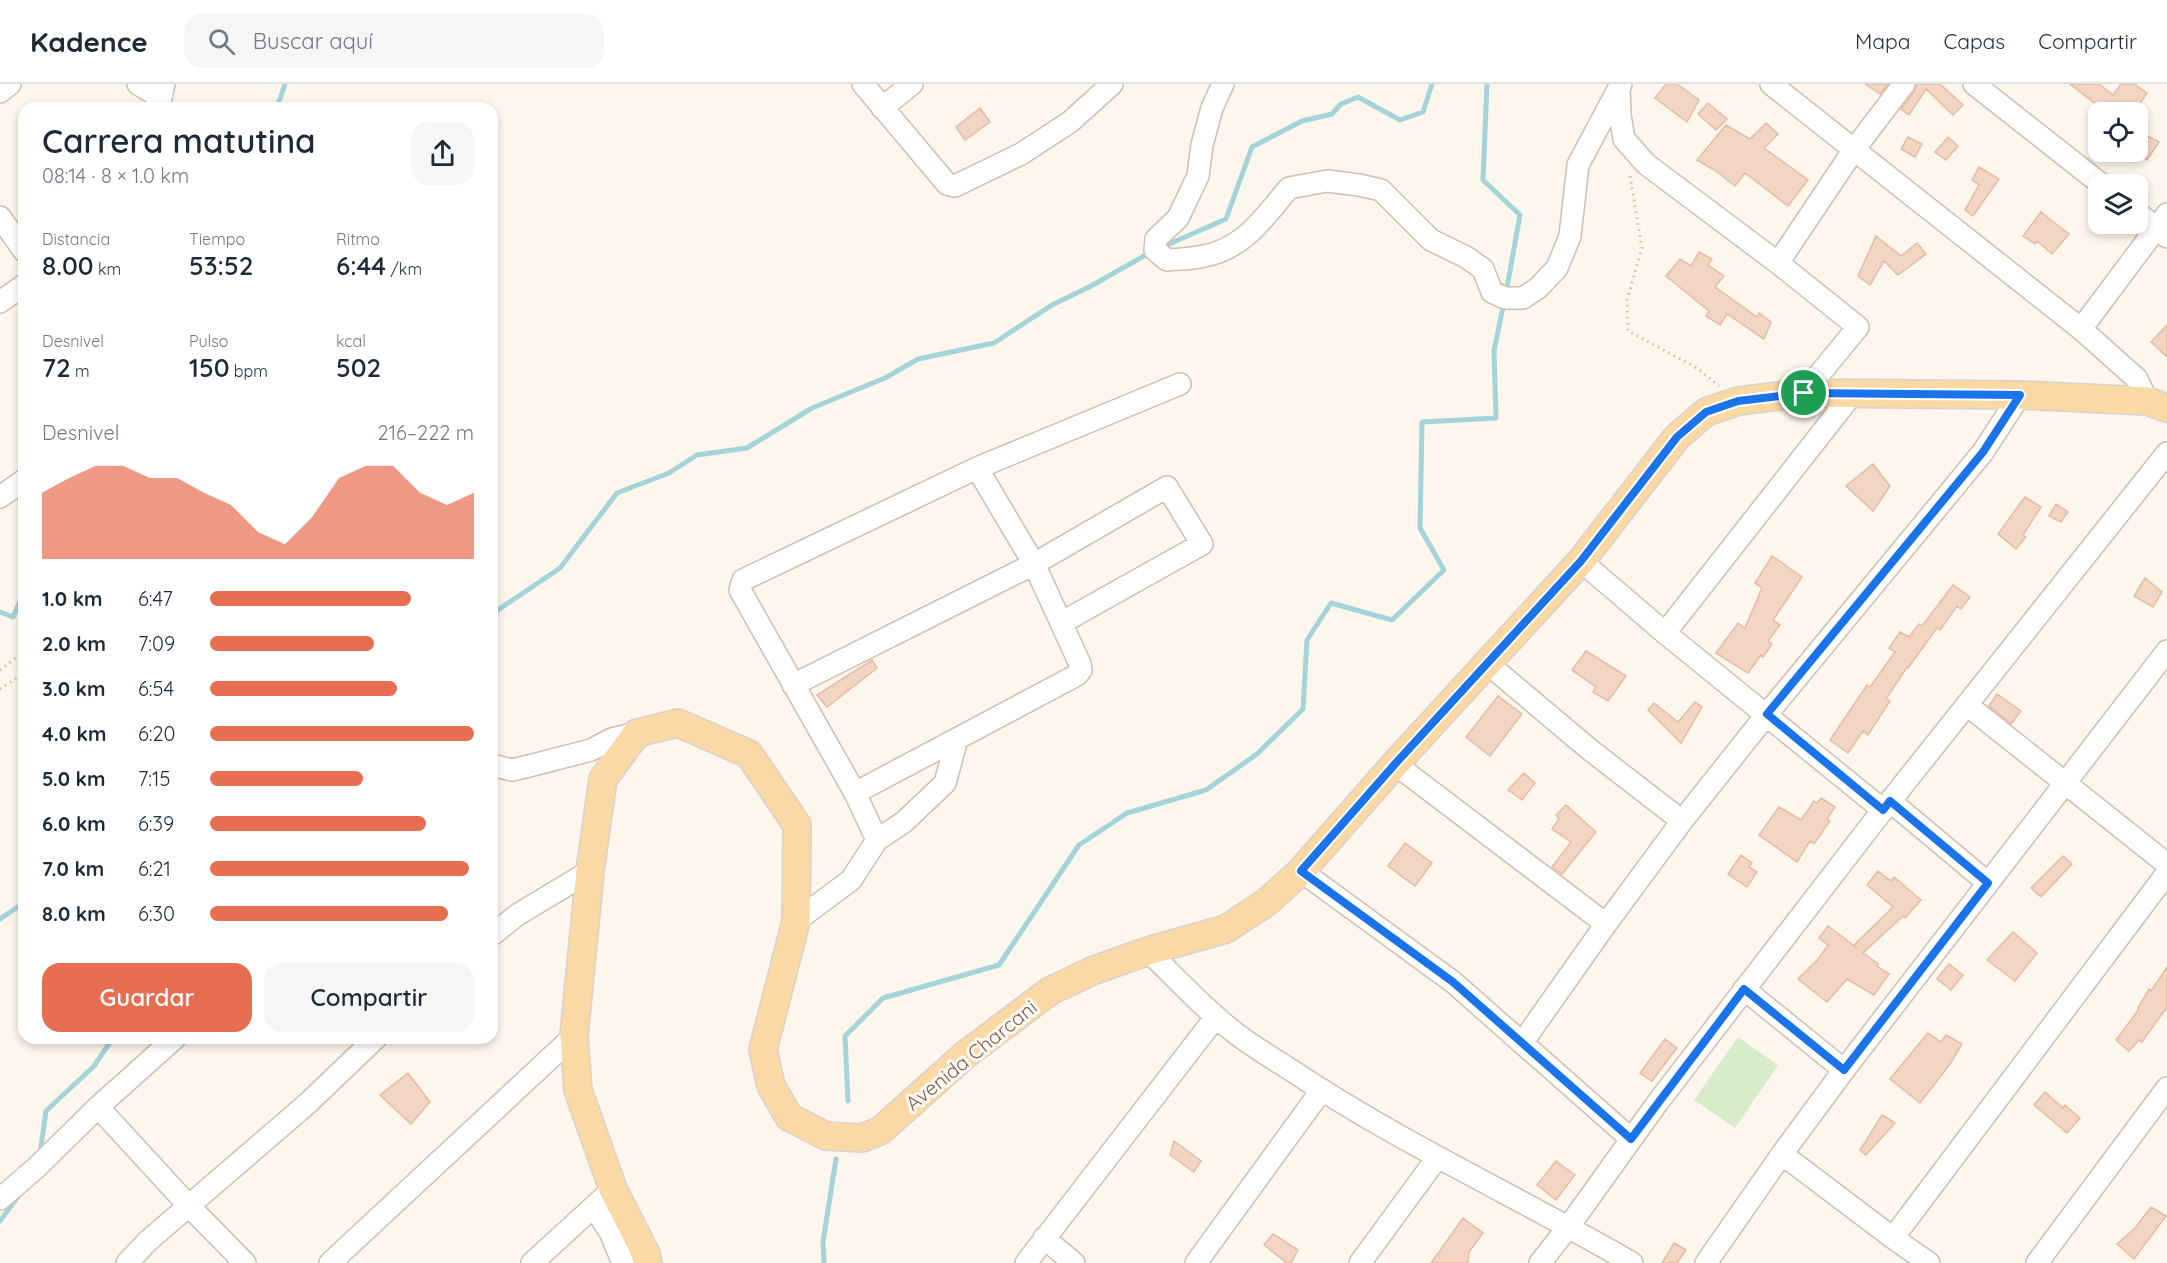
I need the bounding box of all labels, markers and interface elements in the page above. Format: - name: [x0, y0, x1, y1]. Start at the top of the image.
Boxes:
- search box: [184, 14, 604, 68]
- text: Kadence: [30, 24, 148, 59]
- icon: search: [205, 25, 238, 58]
- text: Buscar aquí: [253, 27, 373, 55]
- text: Mapa: [1855, 28, 1910, 54]
- text: Capas: [1943, 28, 2005, 54]
- text: Compartir: [2038, 28, 2137, 54]
- map controls: [2088, 102, 2148, 234]
- button: locate: [2088, 102, 2148, 162]
- text: Carrera matutina: [42, 120, 316, 161]
- button: share: [411, 122, 474, 185]
- text: 08:14 · 8 × 1.0 km: [42, 163, 189, 188]
- button: layers: [2088, 174, 2148, 234]
- text: Distancia: [42, 229, 110, 249]
- text: Tiempo: [189, 229, 245, 249]
- text: Ritmo: [336, 229, 380, 249]
- text: 8.00: [42, 249, 94, 282]
- text: 53:52: [189, 249, 253, 282]
- text: 6:44: [336, 249, 386, 282]
- text: km: [94, 259, 121, 279]
- text: /km: [386, 259, 422, 279]
- text: Desnivel: [42, 331, 104, 351]
- text: Pulso: [189, 331, 228, 351]
- text: kcal: [336, 331, 366, 351]
- text: 72: [42, 351, 71, 384]
- text: 150: [189, 351, 229, 384]
- text: 502: [336, 351, 381, 384]
- text: m: [71, 361, 90, 381]
- text: bpm: [229, 361, 268, 381]
- pin: [1778, 367, 1829, 418]
- icon: arrive: [1787, 376, 1820, 409]
- text: Desnivel: [42, 420, 119, 445]
- text: 216–222 m: [378, 420, 474, 445]
- text: 1.0 km: [42, 586, 102, 611]
- text: 6:47: [138, 586, 173, 611]
- text: 2.0 km: [42, 631, 106, 656]
- text: 7:09: [138, 631, 175, 656]
- text: 3.0 km: [42, 676, 105, 701]
- text: 6:54: [138, 676, 174, 701]
- text: 4.0 km: [42, 721, 106, 746]
- text: 6:20: [138, 721, 175, 746]
- text: 5.0 km: [42, 766, 105, 791]
- text: 7:15: [138, 766, 170, 791]
- text: 6.0 km: [42, 811, 106, 836]
- text: 6:39: [138, 811, 174, 836]
- text: 7.0 km: [42, 856, 104, 881]
- text: 6:21: [138, 856, 171, 881]
- text: 8.0 km: [42, 901, 106, 926]
- text: 6:30: [138, 901, 175, 926]
- button: Guardar: [42, 963, 252, 1032]
- button: Compartir: [264, 963, 474, 1032]
- street label: Avenida Charcani: [900, 994, 1042, 1116]

